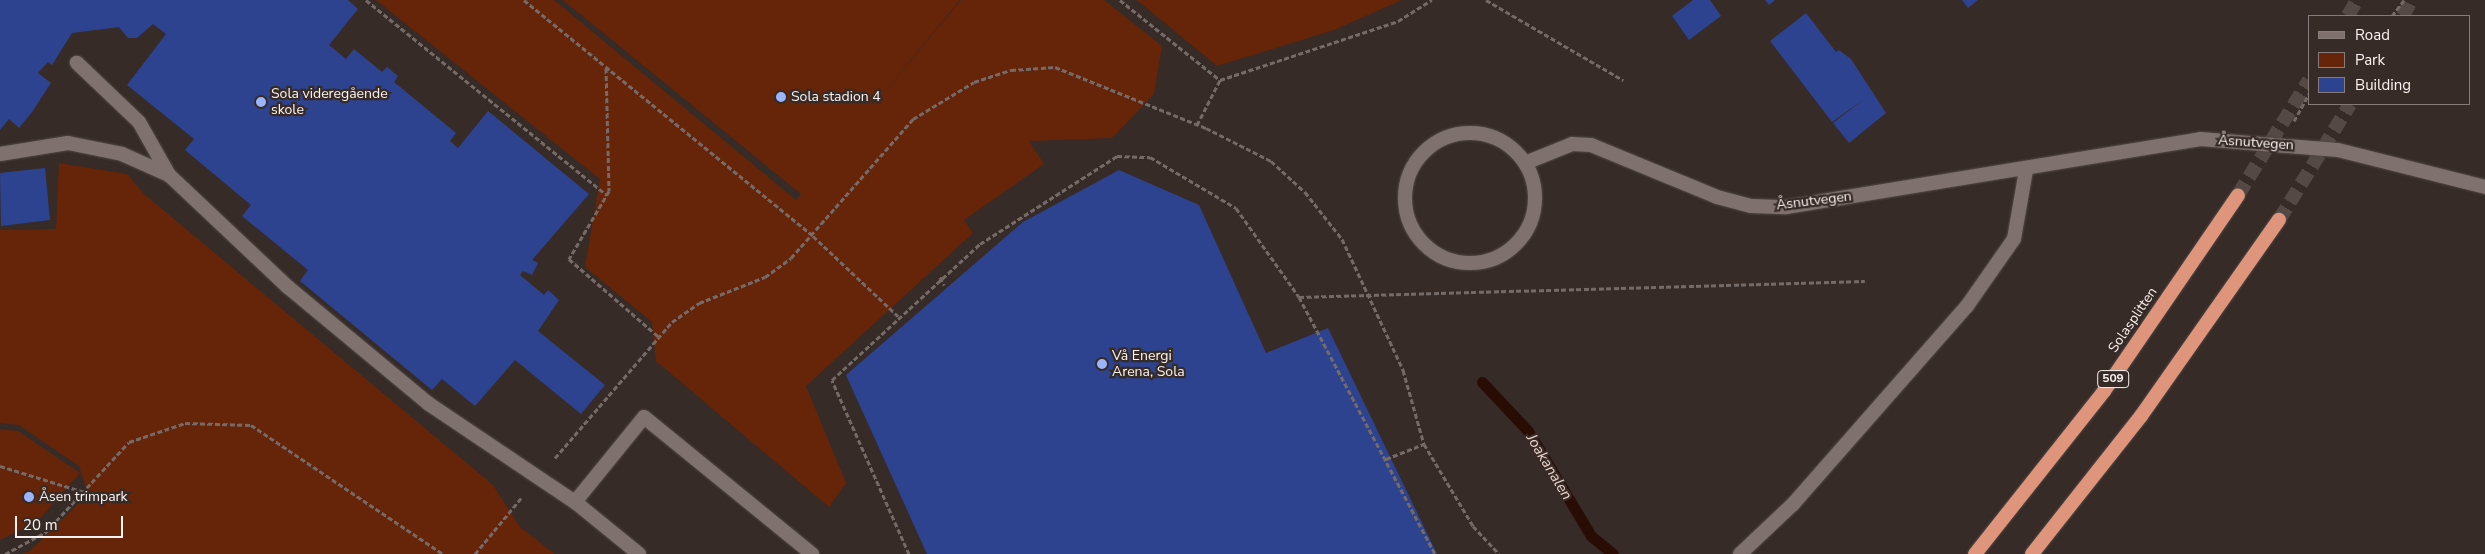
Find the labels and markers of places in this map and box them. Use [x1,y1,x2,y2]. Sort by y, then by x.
place label: Sola videregående skole [271,86,388,118]
place label: Sola stadion 4 [791,89,881,105]
marker: Sola stadion 4 [775,91,787,103]
marker: Sola videregående skole [255,96,267,108]
place label: Vå Energi Arena, Sola [1112,348,1185,381]
marker: Vå Energi Arena, Sola [1096,358,1108,370]
place label: Åsen trimpark [39,489,128,505]
marker: Åsen trimpark [23,491,35,503]

